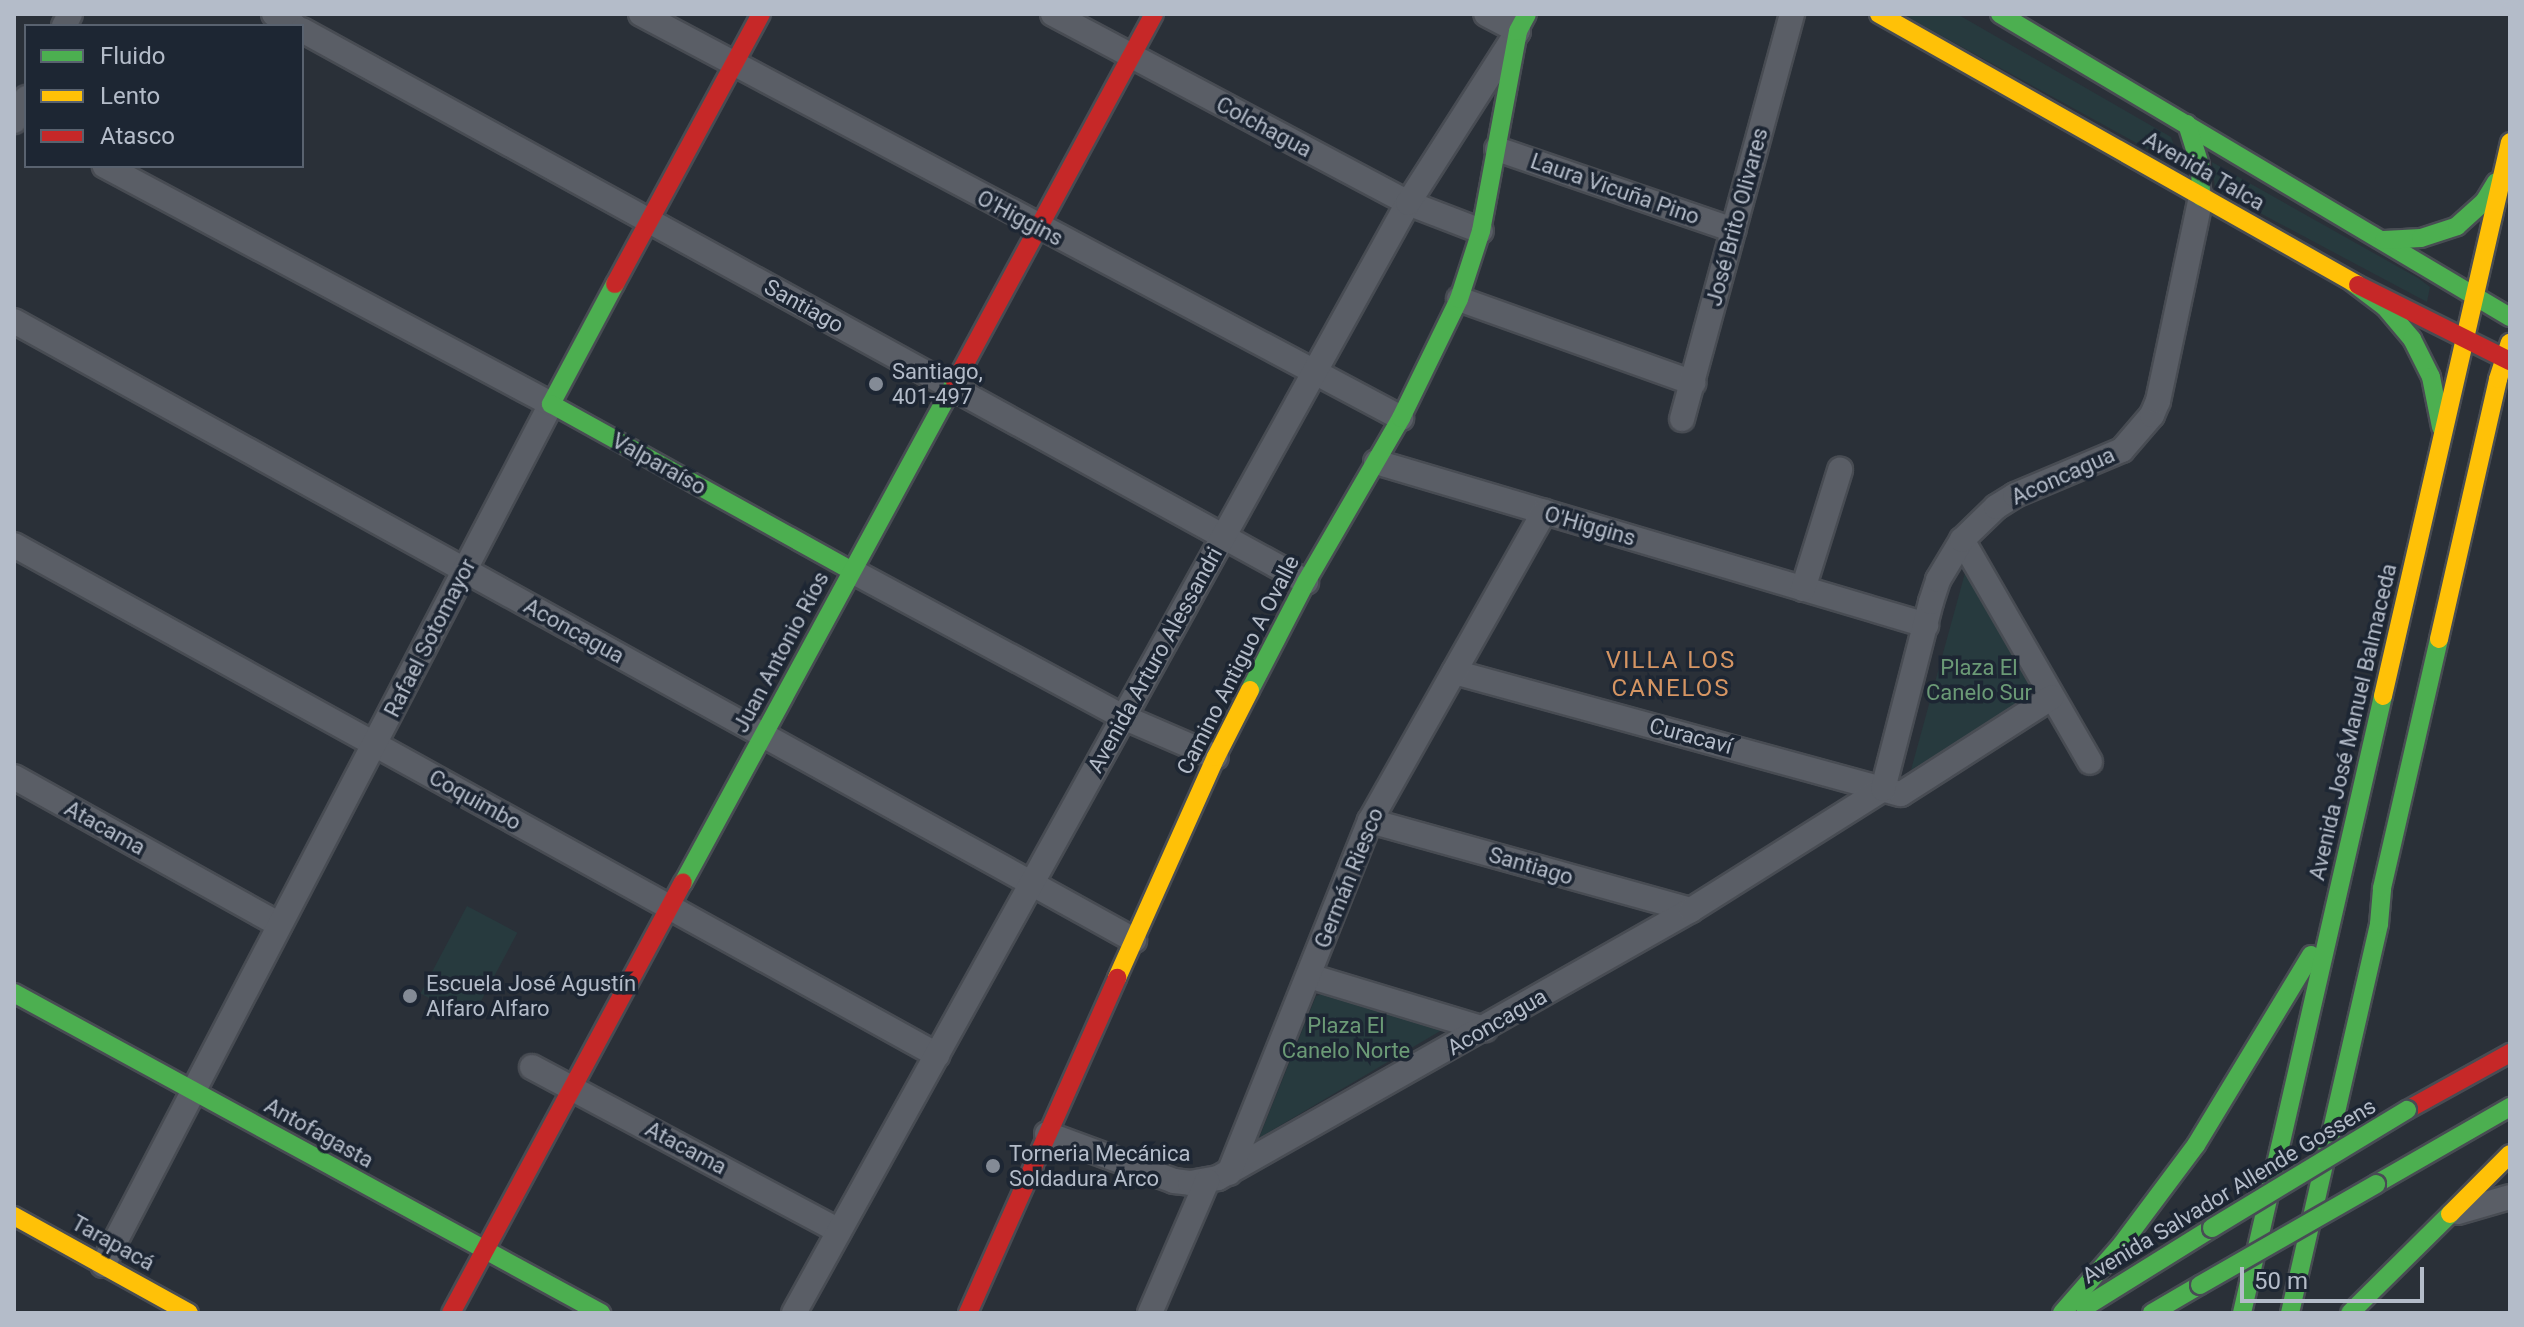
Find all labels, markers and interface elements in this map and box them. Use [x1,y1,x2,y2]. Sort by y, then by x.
legend [24,24,304,168]
text: Fluido [100,42,165,70]
text: Lento [100,82,160,110]
street label: Colchagua [1212,91,1316,163]
text: Atasco [100,122,175,150]
street label: José Brito Olivares [1701,125,1773,309]
street label: Avenida Talca [2138,126,2270,216]
street label: Laura Vicuña Pino [1527,148,1703,230]
street label: O'Higgins [972,184,1068,252]
street label: Santiago [760,273,848,339]
place label: Santiago, 401-497 [892,358,983,410]
marker: Santiago, 401-497 [867,375,885,393]
street label: Valparaíso [607,427,711,501]
street label: Aconcagua [2007,441,2119,511]
street label: O'Higgins [1541,500,1639,552]
street label: Avenida Arturo Alessandri [1082,543,1228,777]
street label: Camino Antiguo A Ovalle [1171,551,1305,779]
street label: Rafael Sotomayor [379,554,481,722]
street label: Avenida José Manuel Balmaceda [2304,561,2402,883]
street label: Juan Antonio Ríos [727,567,835,737]
street label: Aconcagua [519,593,629,669]
district label: VILLA LOS CANELOS [1606,647,1736,703]
park label: Plaza El Canelo Sur [1926,654,2032,706]
street label: Curacaví [1647,712,1735,760]
street label: Coquimbo [424,764,526,836]
street label: Atacama [60,795,150,861]
street label: Germán Riesco [1309,804,1389,952]
street label: Santiago [1486,841,1576,891]
place label: Escuela José Agustín Alfaro Alfaro [426,970,636,1022]
street label: Aconcagua [1443,983,1551,1061]
marker: Escuela José Agustín Alfaro Alfaro [401,987,419,1005]
park label: Plaza El Canelo Norte [1282,1012,1410,1064]
street label: Antofagasta [260,1092,378,1174]
street label: Avenida Salvador Allende Gossens [2077,1093,2381,1289]
street label: Atacama [641,1116,731,1180]
place label: Torneria Mecánica Soldadura Arco [1009,1140,1190,1192]
marker: Torneria Mecánica Soldadura Arco [984,1157,1002,1175]
street label: Tarapacá [67,1209,159,1277]
scale bar [2244,1251,2428,1301]
text: 50 m [2254,1267,2308,1295]

